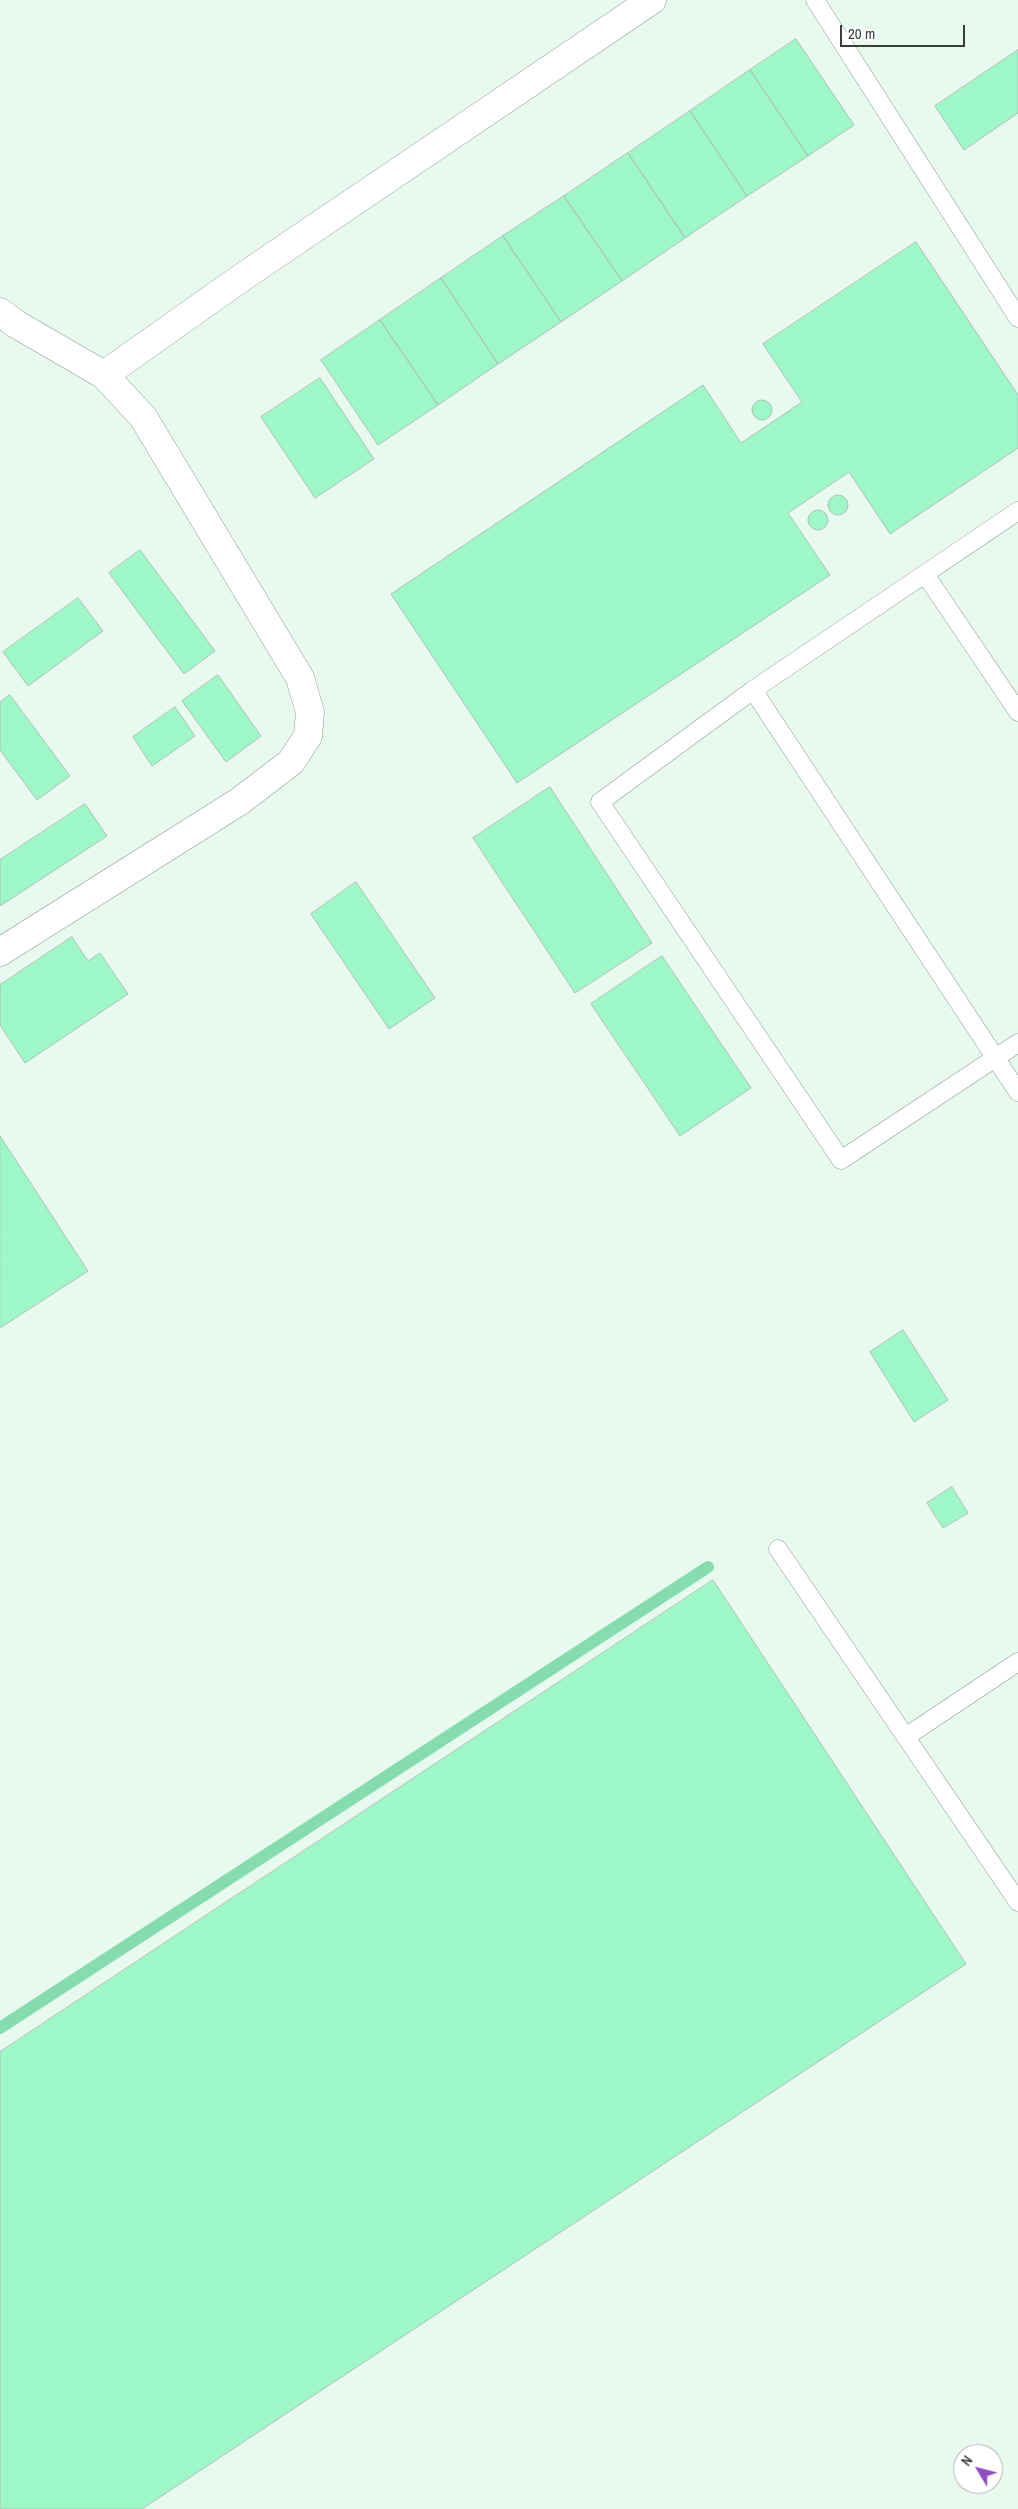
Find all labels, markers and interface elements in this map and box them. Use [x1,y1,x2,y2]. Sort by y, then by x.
scale bar [843,15,968,47]
text: 20 m [848,23,875,44]
north arrow [953,2444,1003,2494]
text: N [957,2452,976,2469]

